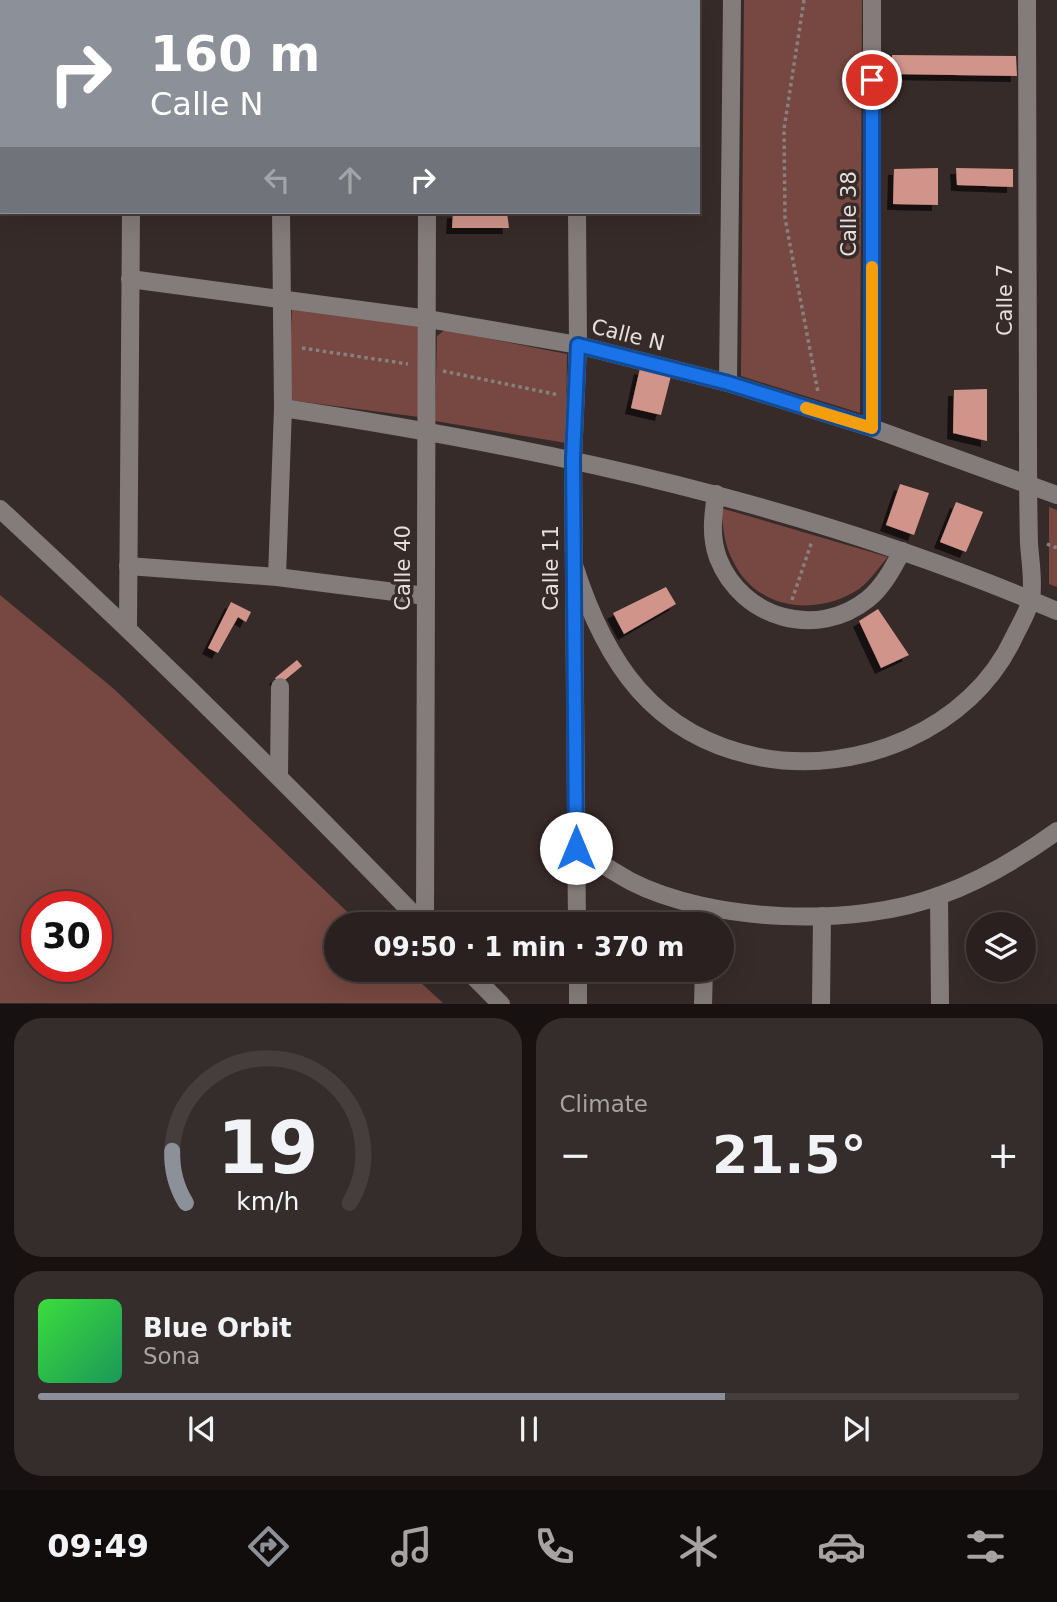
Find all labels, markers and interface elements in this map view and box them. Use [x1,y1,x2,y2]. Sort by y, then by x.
text: 160 m [150,26,320,83]
icon: right [35,28,126,119]
pin [842,50,902,110]
icon: arrive [853,61,891,99]
text: Calle N [150,85,264,123]
icon: left [258,161,296,199]
icon: ahead [331,161,369,199]
icon: right [404,161,442,199]
street label: Calle 38 [837,171,861,257]
street label: Calle 7 [993,264,1017,336]
street label: Calle N [589,314,667,356]
street label: Calle 40 [391,525,415,611]
street label: Calle 11 [539,525,563,611]
position arrow [539,811,613,885]
speed limit sign: 30 [21,891,112,982]
map controls [966,912,1036,982]
button: layers [966,912,1036,982]
text: 09:50 · 1 min · 370 m [374,932,684,962]
text: Climate [560,1091,648,1117]
text: 19 [217,1106,318,1191]
text: 21.5° [712,1125,866,1185]
text: − [560,1133,591,1177]
text: + [987,1133,1019,1177]
text: km/h [236,1187,299,1216]
text: Blue Orbit [143,1313,292,1343]
text: Sona [143,1343,200,1369]
icon: previous [183,1410,221,1448]
icon: pause [510,1410,548,1448]
icon: next [837,1410,875,1448]
icon: directions [244,1522,293,1571]
icon: music [387,1522,436,1571]
icon: phone [530,1522,579,1571]
icon: climate [674,1522,723,1571]
icon: car [817,1522,866,1571]
icon: filters [961,1522,1010,1571]
text: 09:49 [47,1527,149,1565]

